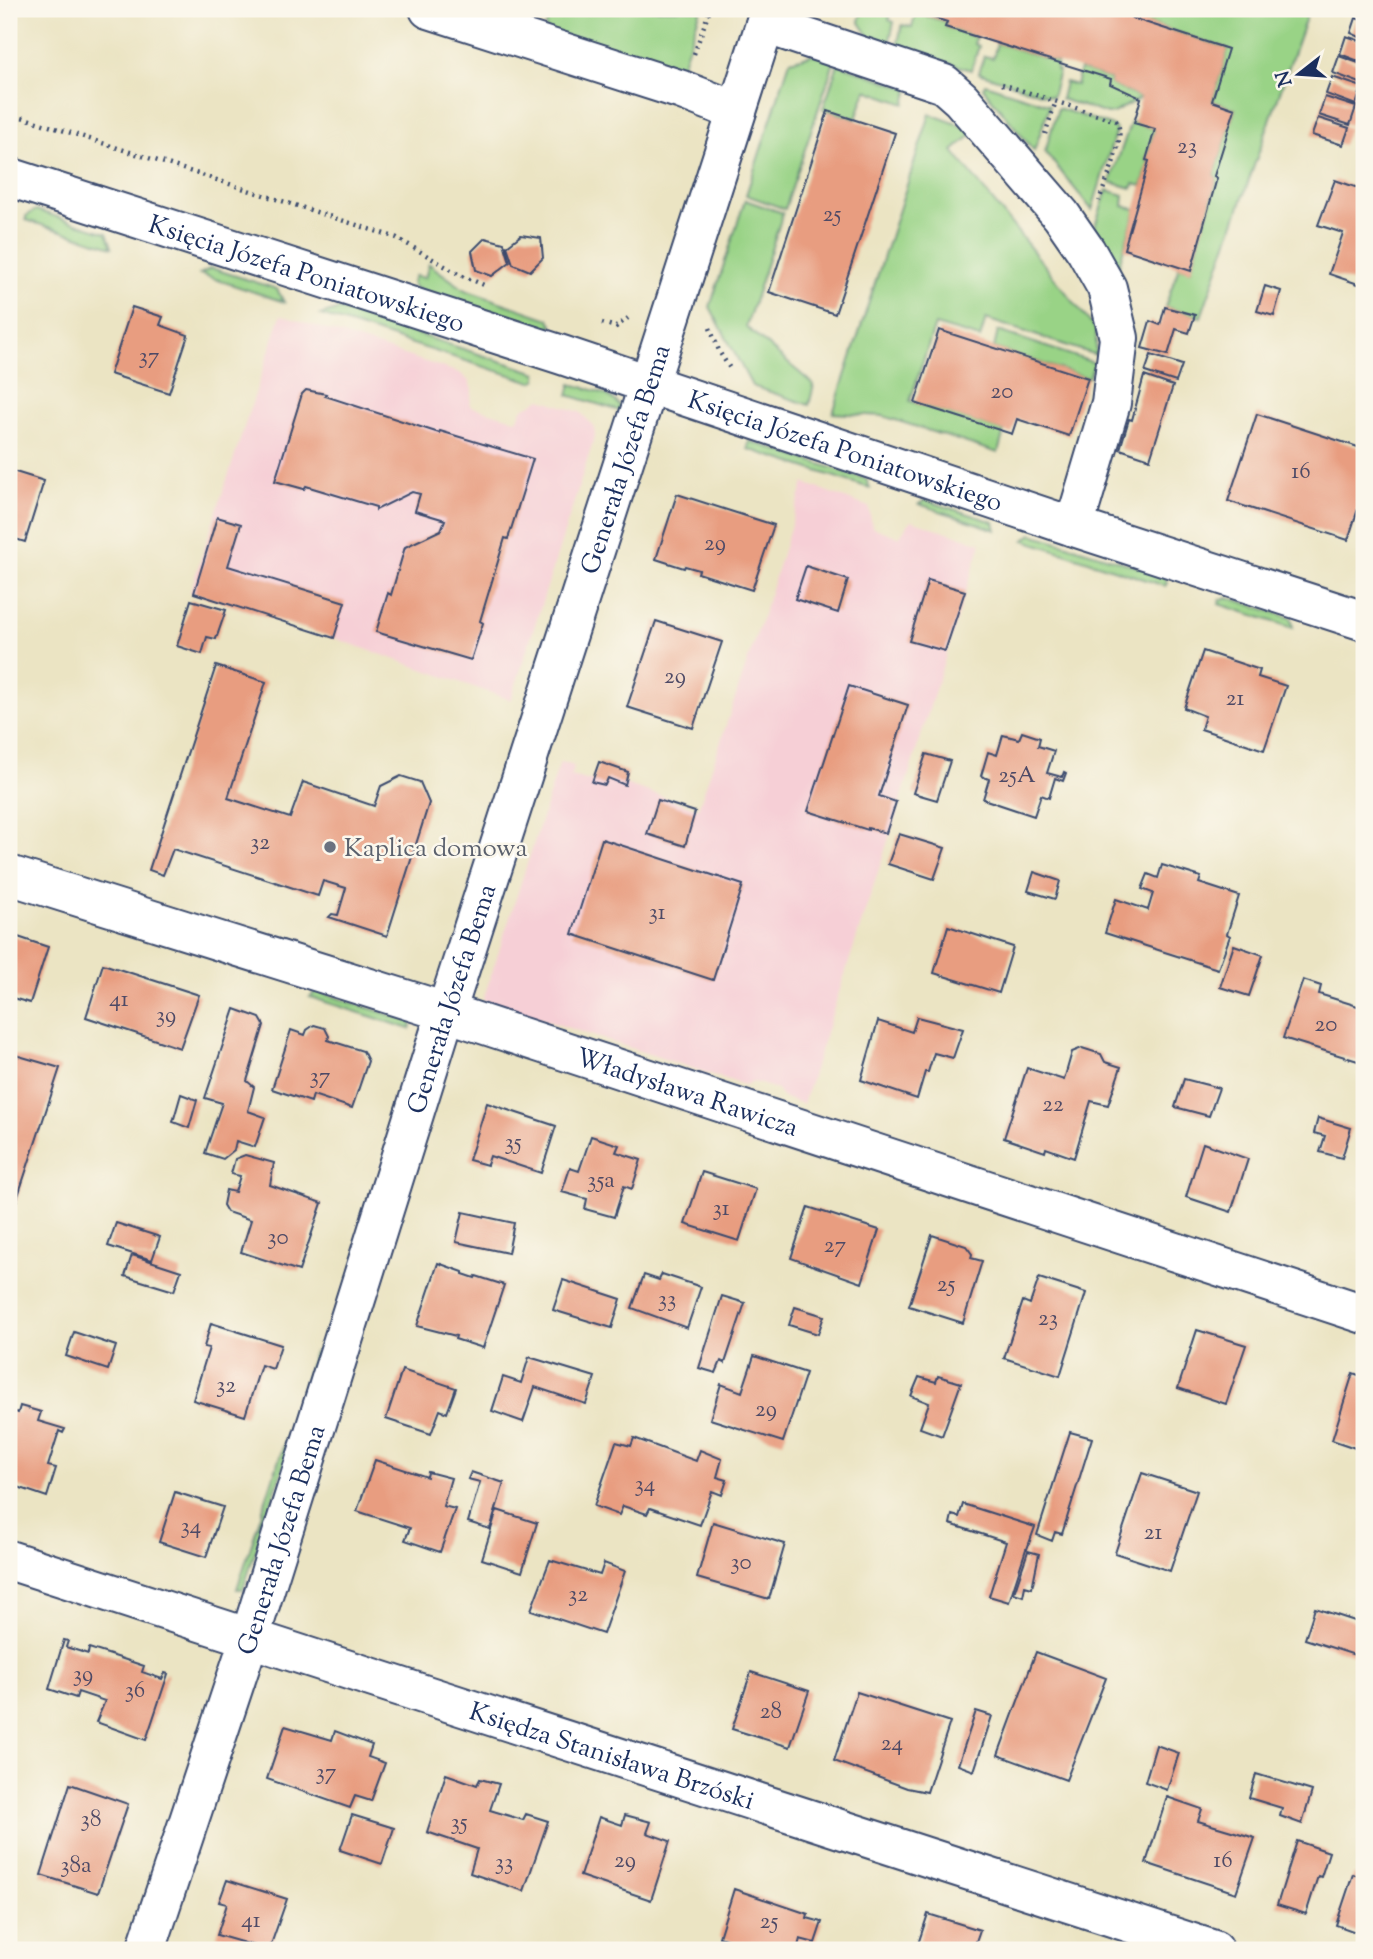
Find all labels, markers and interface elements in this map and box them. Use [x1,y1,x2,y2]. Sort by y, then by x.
north arrow [1264,38,1334,108]
text: N [1270,67,1300,89]
house number: 23 [1177,131,1197,164]
house number: 25 [823,199,841,232]
street label: Księcia Józefa Poniatowskiego [143,207,469,343]
street label: Generała Józefa Bema [573,340,681,579]
house number: 37 [139,341,160,374]
house number: 20 [991,376,1013,409]
street label: Księcia Józefa Poniatowskiego [682,383,1007,523]
house number: 16 [1291,456,1311,489]
house number: 29 [704,528,726,561]
house number: 29 [664,661,686,694]
house number: 21 [1226,683,1244,716]
house number: 25A [998,760,1036,793]
house number: 32 [250,827,270,860]
place label: Kaplica domowa [344,831,527,868]
marker: Kaplica domowa [322,839,338,855]
street label: Generała Józefa Bema [399,880,507,1119]
house number: 31 [648,897,666,930]
house number: 41 [109,984,129,1017]
house number: 39 [156,1000,176,1033]
house number: 20 [1315,1009,1337,1042]
street label: Władysława Rawicza [571,1040,802,1148]
house number: 37 [310,1061,331,1094]
house number: 22 [1042,1089,1064,1122]
house number: 35 [504,1127,522,1160]
house number: 35a [587,1165,615,1198]
house number: 31 [712,1193,730,1226]
house number: 30 [267,1222,289,1255]
house number: 27 [824,1230,847,1263]
house number: 25 [937,1269,955,1302]
house number: 33 [658,1284,676,1317]
house number: 23 [1038,1303,1058,1336]
house number: 32 [216,1370,236,1403]
house number: 29 [755,1394,777,1427]
street label: Generała Józefa Bema [229,1420,336,1660]
house number: 34 [635,1469,655,1502]
house number: 34 [181,1511,201,1544]
house number: 21 [1144,1517,1162,1550]
house number: 30 [730,1547,752,1580]
house number: 32 [568,1579,588,1612]
house number: 39 [73,1659,93,1692]
house number: 36 [125,1675,145,1708]
street label: Księdza Stanisława Brzóski [464,1694,759,1821]
house number: 28 [760,1696,782,1729]
house number: 24 [881,1728,903,1761]
house number: 37 [316,1757,337,1790]
house number: 38 [81,1804,101,1837]
house number: 35 [450,1807,468,1840]
house number: 29 [614,1845,636,1878]
house number: 16 [1213,1845,1233,1878]
house number: 33 [495,1847,513,1880]
house number: 38a [60,1850,92,1883]
house number: 41 [241,1905,261,1938]
house number: 25 [760,1906,778,1939]

